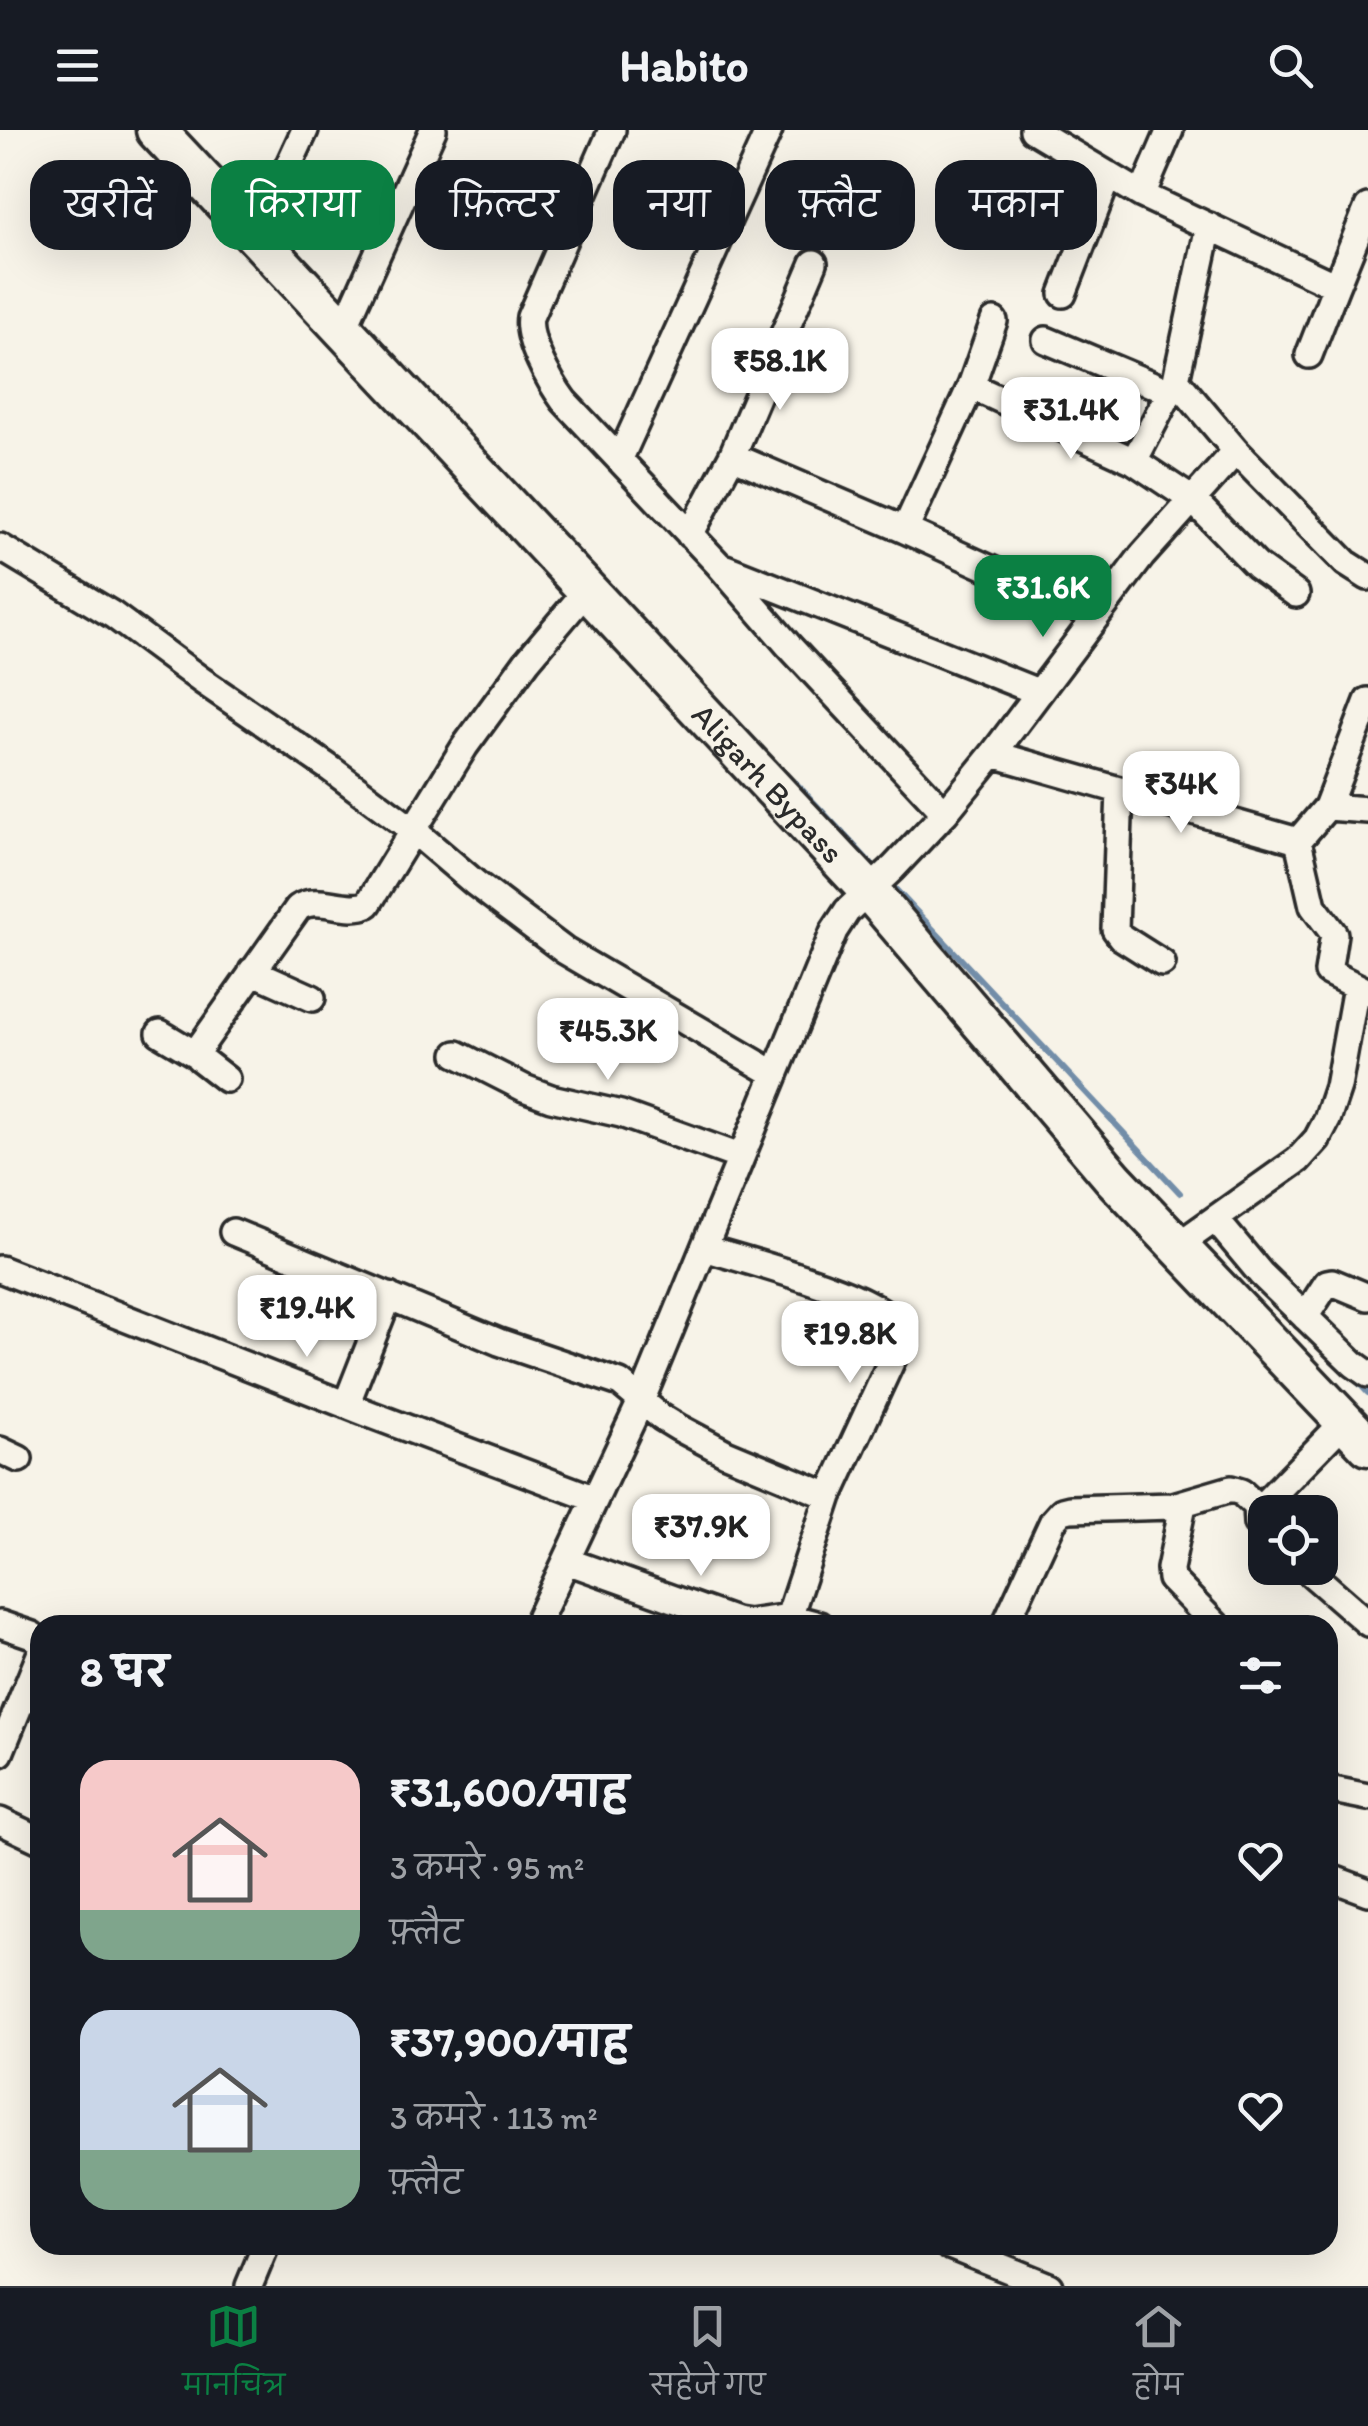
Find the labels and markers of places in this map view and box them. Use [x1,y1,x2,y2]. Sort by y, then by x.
pin: ₹58.1K [699,328,861,413]
pin: ₹31.4K [990,377,1152,462]
pin: ₹31.6K [962,555,1124,640]
pin: ₹34K [1122,751,1240,836]
pin: ₹45.3K [527,998,689,1083]
pin: ₹19.4K [226,1275,388,1360]
pin: ₹19.8K [769,1301,931,1386]
pin: ₹37.9K [620,1494,782,1579]

